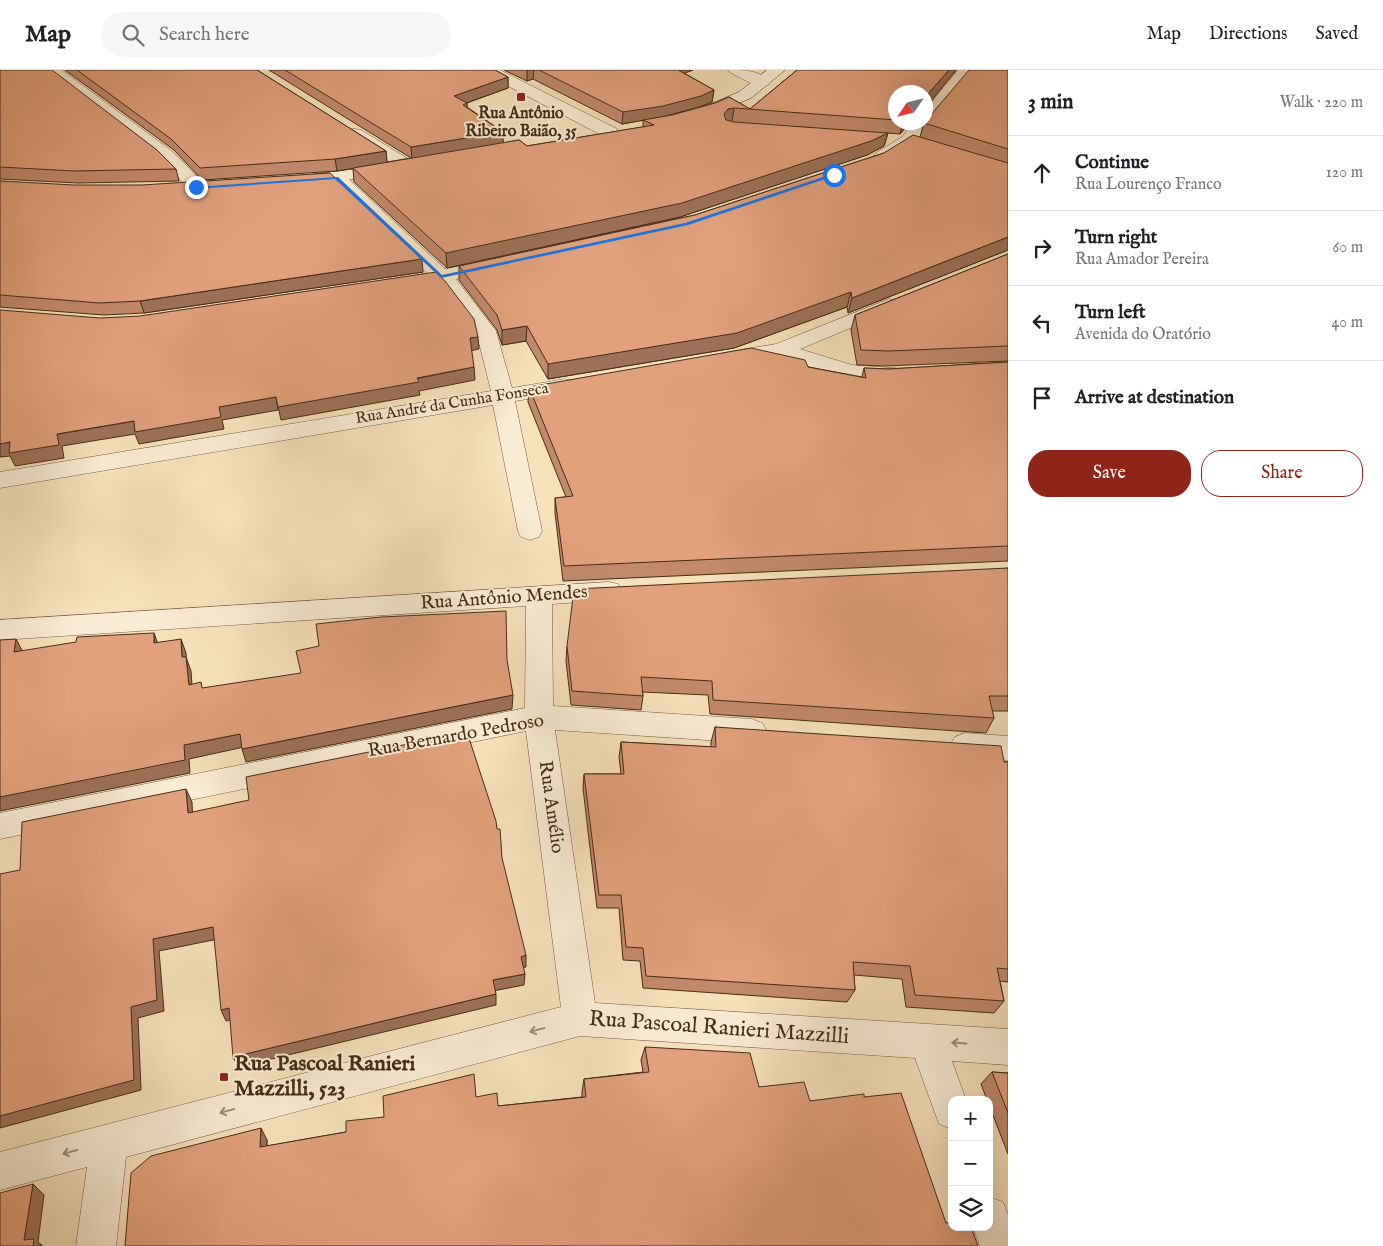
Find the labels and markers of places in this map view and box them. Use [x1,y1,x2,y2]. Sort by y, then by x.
marker: Rua Antônio Ribeiro Baião, 35 [515,91,527,103]
place label: Rua Antônio Ribeiro Baião, 35 [465,104,577,142]
place label: Rua Pascoal Ranieri Mazzilli, 523 [234,1050,416,1103]
marker: Rua Pascoal Ranieri Mazzilli, 523 [218,1071,230,1083]

